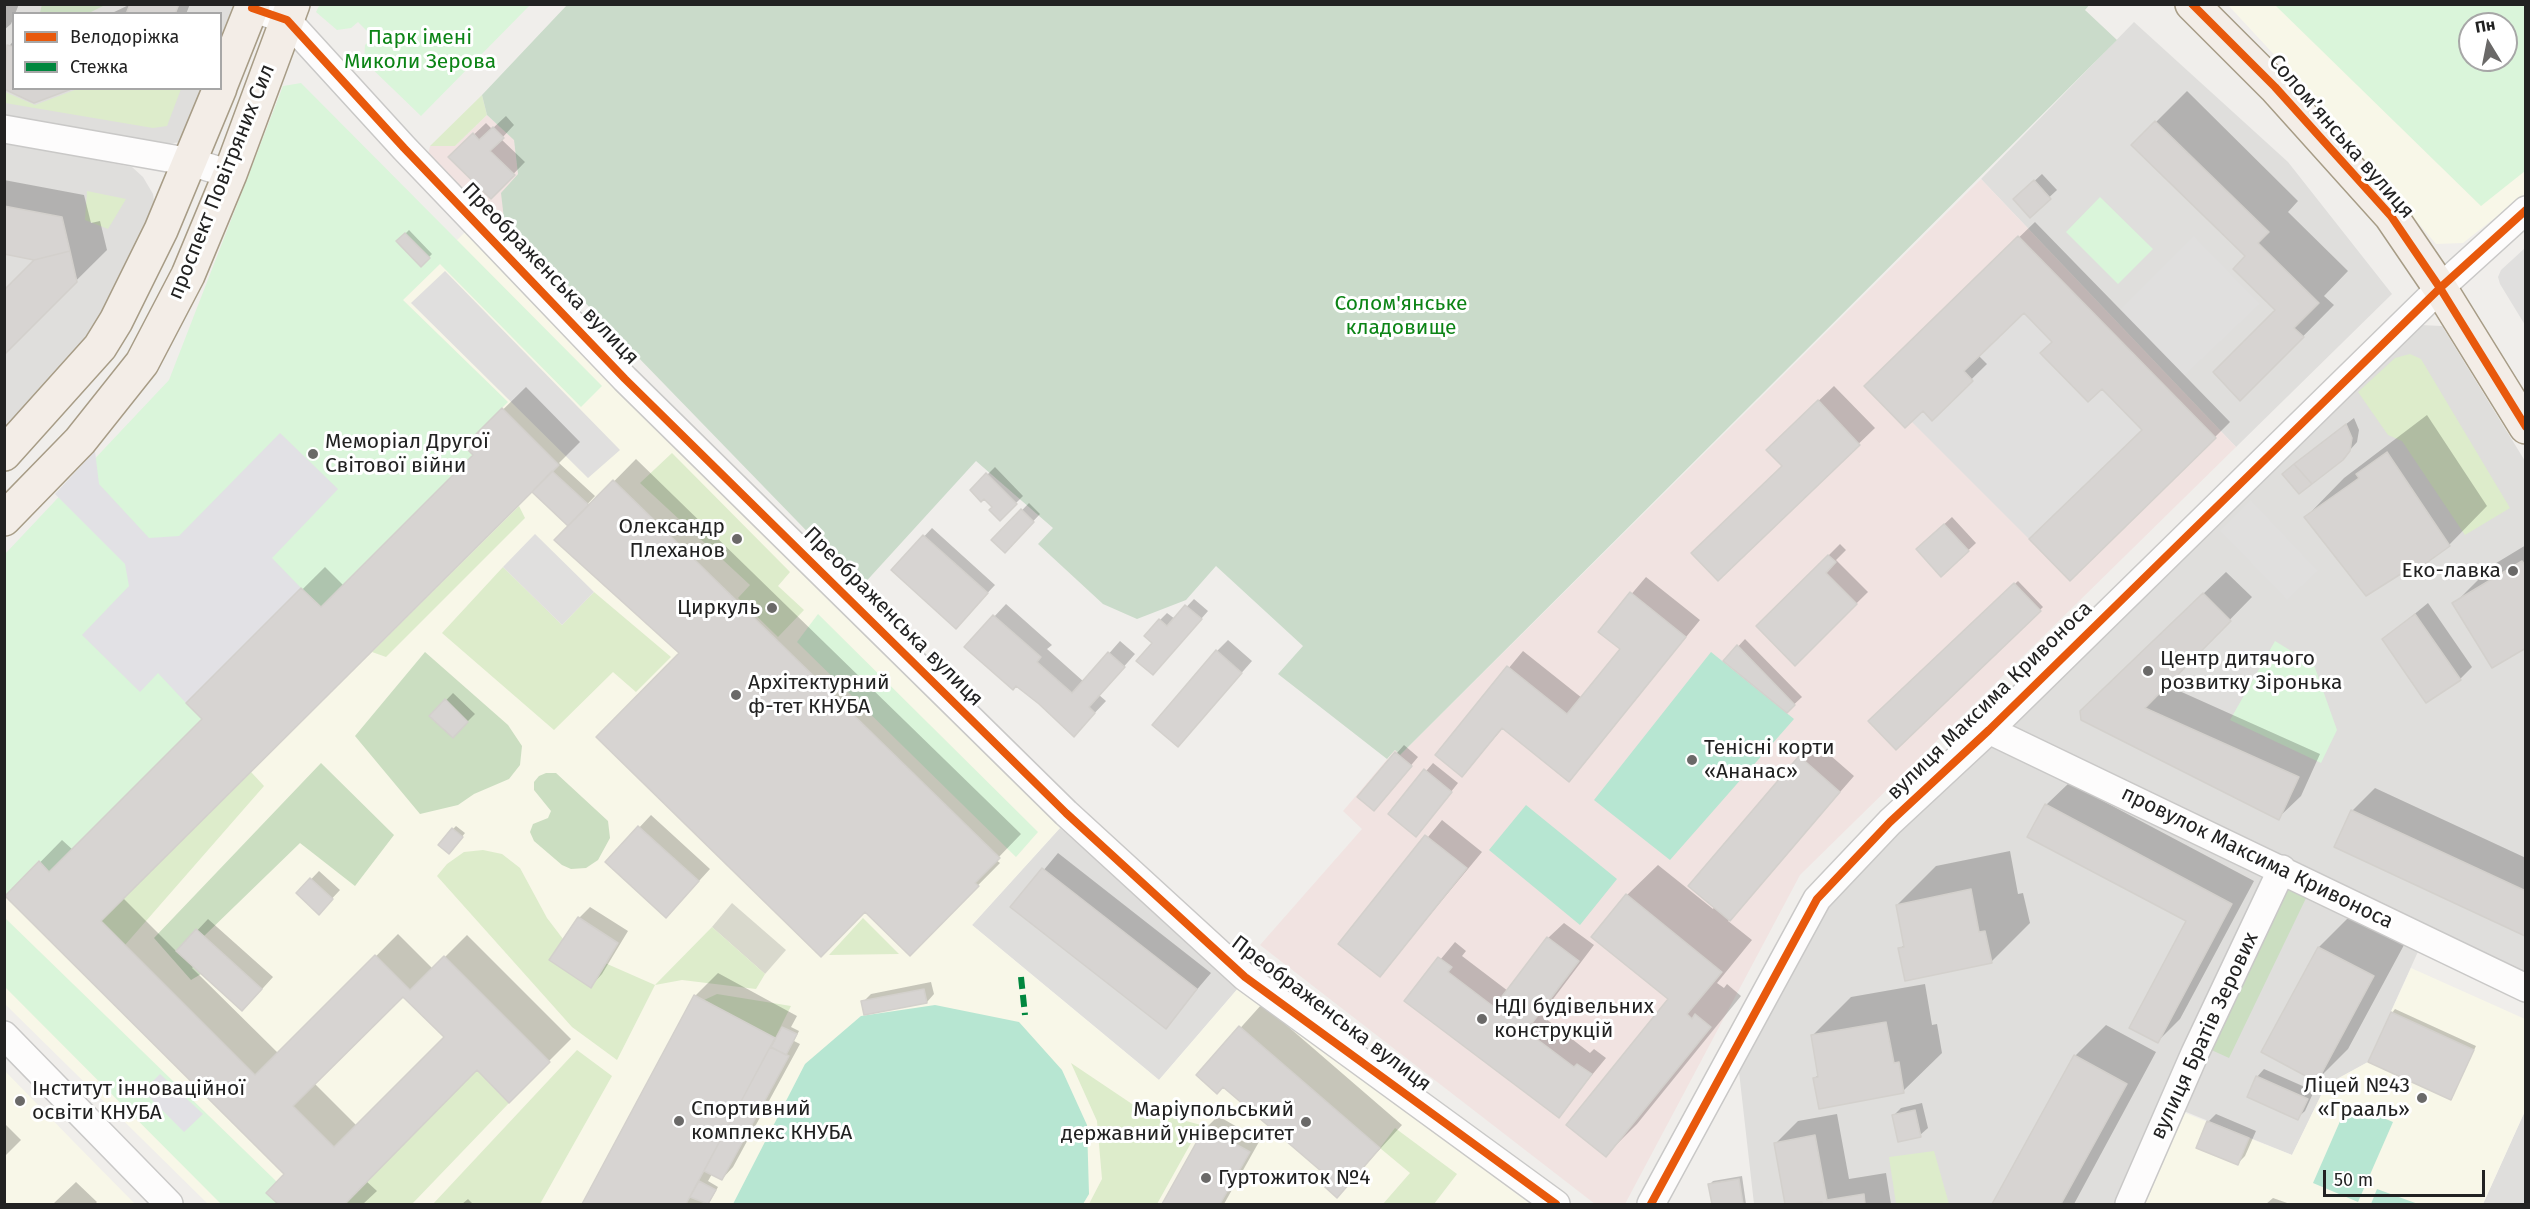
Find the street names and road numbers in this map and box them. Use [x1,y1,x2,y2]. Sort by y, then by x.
street label: Соломʼянська вулиця [2263,50,2419,224]
street label: проспект Повітряних Сил [163,61,281,303]
street label: Преображенська вулиця [456,178,644,370]
street label: Преображенська вулиця [798,522,988,712]
street label: вулиця Максима Кривоноса [1882,596,2098,806]
street label: провулок Максима Кривоноса [2117,781,2397,935]
street label: вулиця Братів Зерових [2146,928,2264,1144]
street label: Преображенська вулиця [1226,931,1436,1097]

